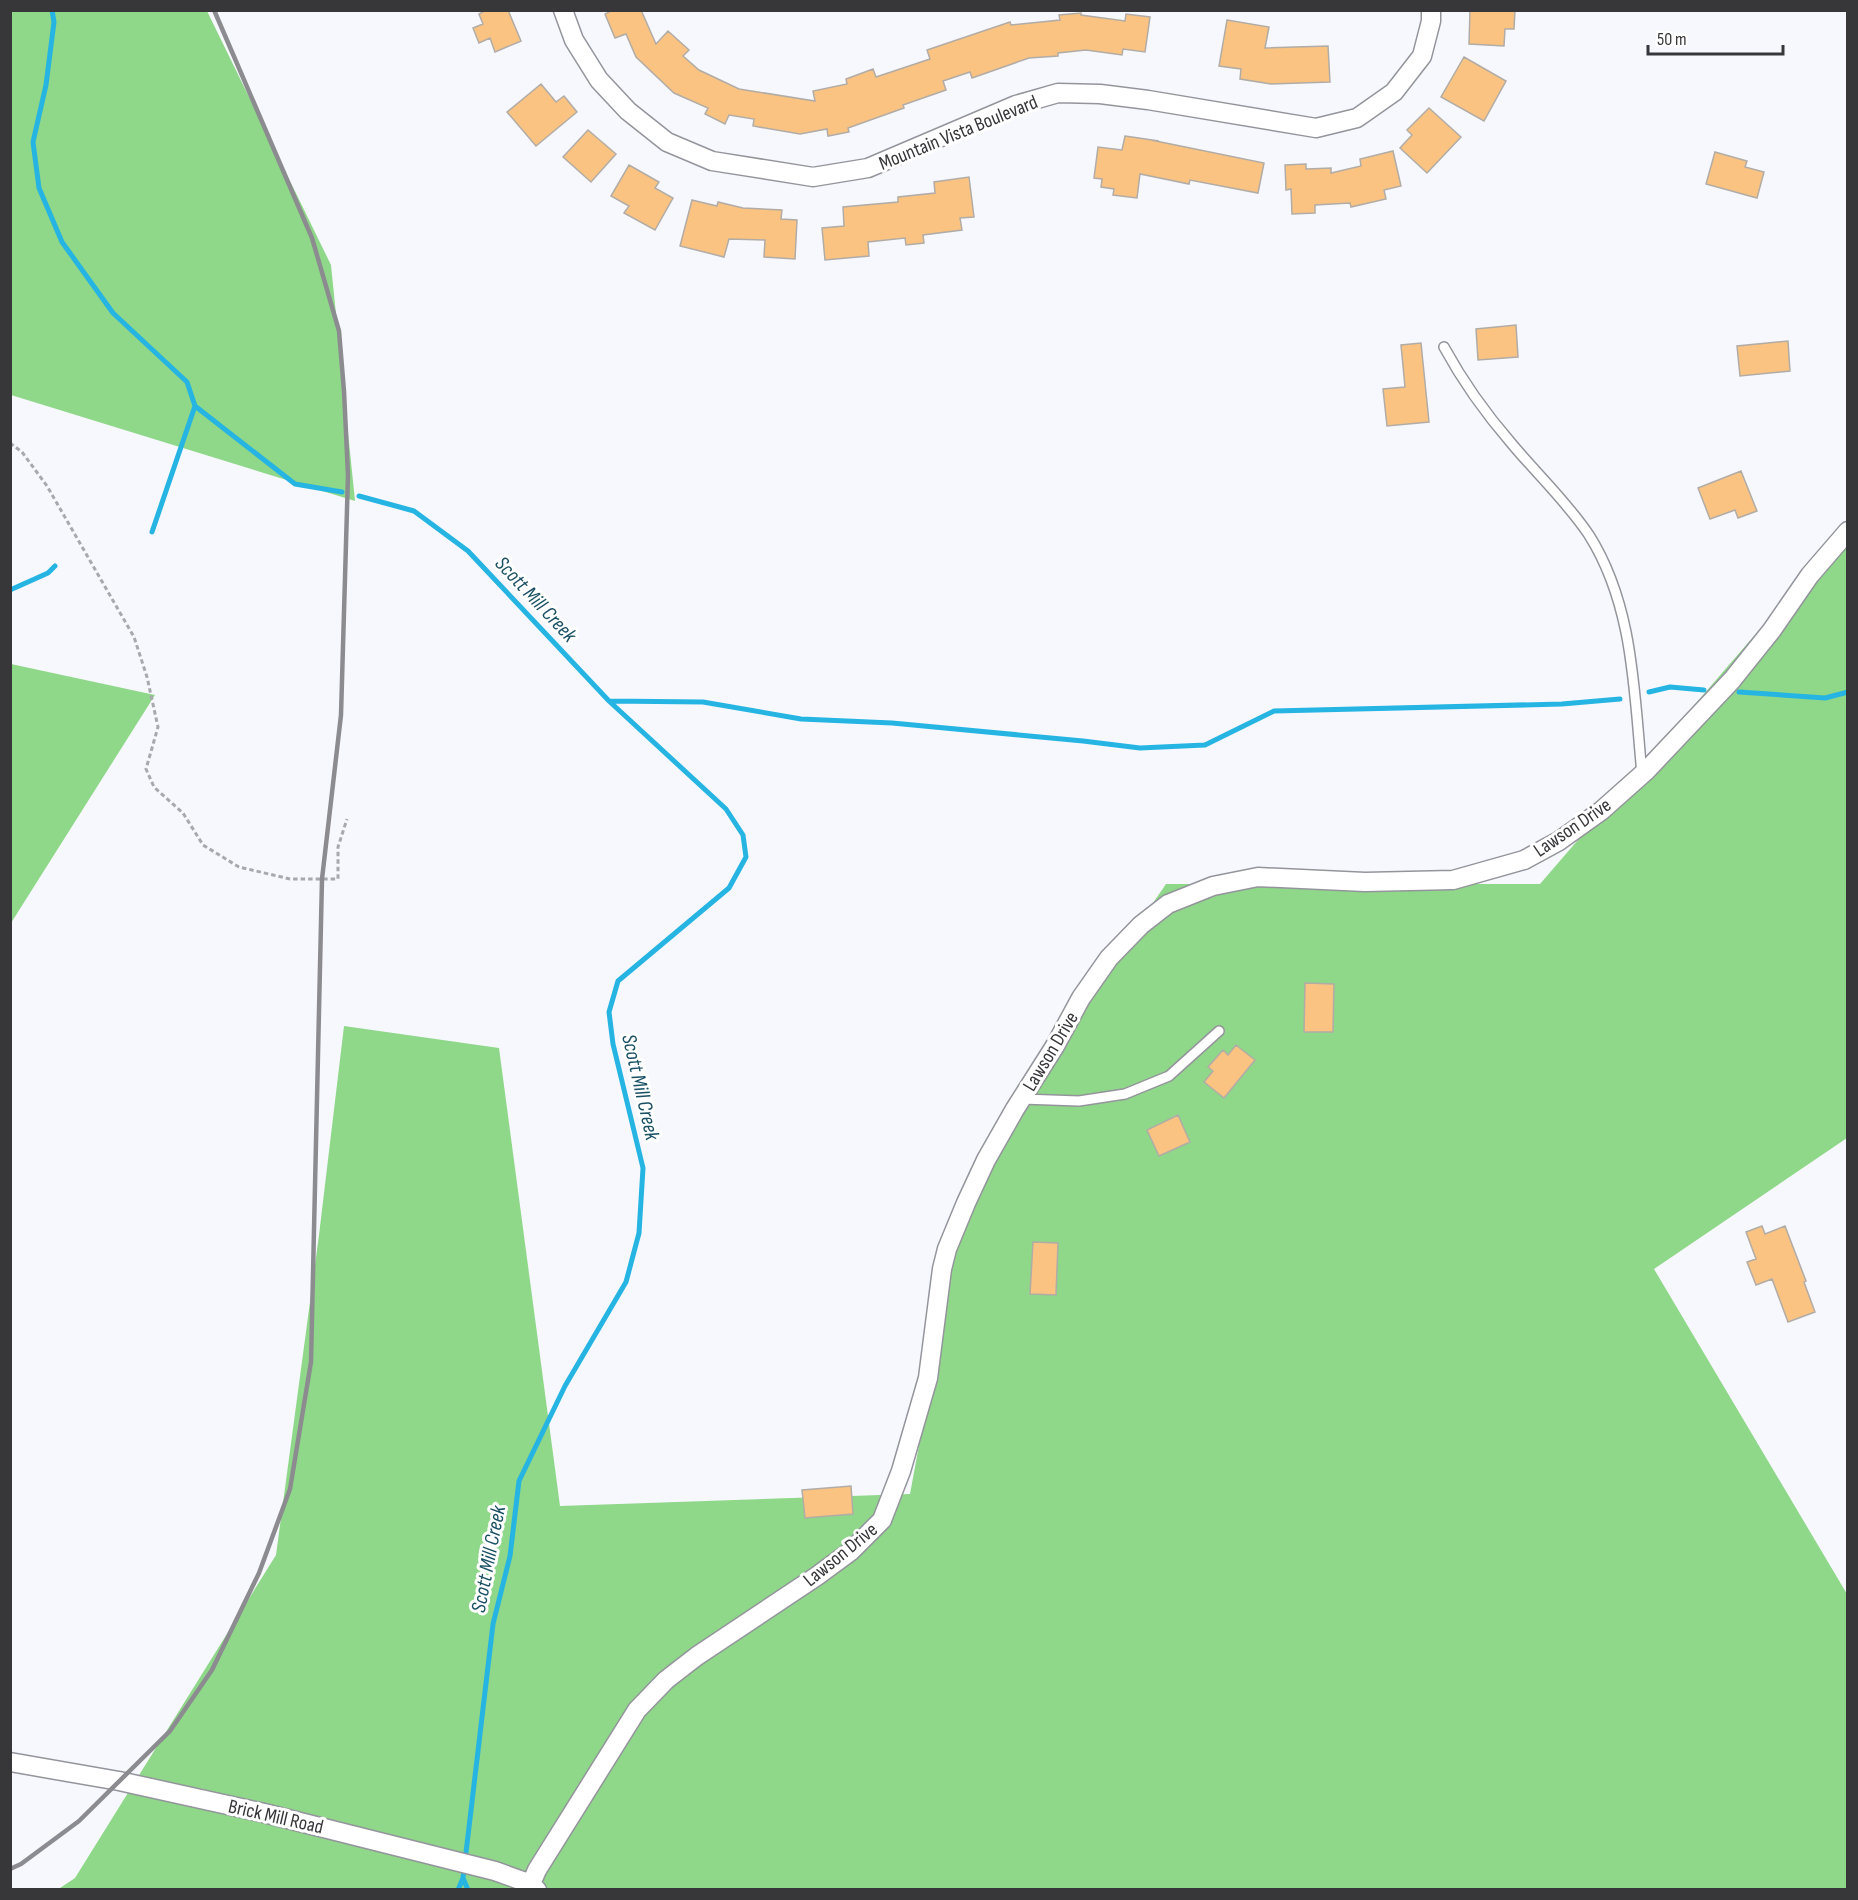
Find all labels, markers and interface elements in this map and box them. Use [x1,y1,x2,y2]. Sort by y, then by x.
scale bar [1648,18,1783,56]
text: 50 m [1657,29,1687,50]
street label: Mountain Vista Boulevard [875,90,1041,176]
water label: Scott Mill Creek [490,551,582,648]
street label: Lawson Drive [1529,793,1616,862]
street label: Lawson Drive [1018,1007,1084,1096]
water label: Scott Mill Creek [616,1032,665,1144]
water label: Scott Mill Creek [466,1502,511,1615]
street label: Lawson Drive [799,1518,883,1592]
street label: Brick Mill Road [226,1794,326,1840]

